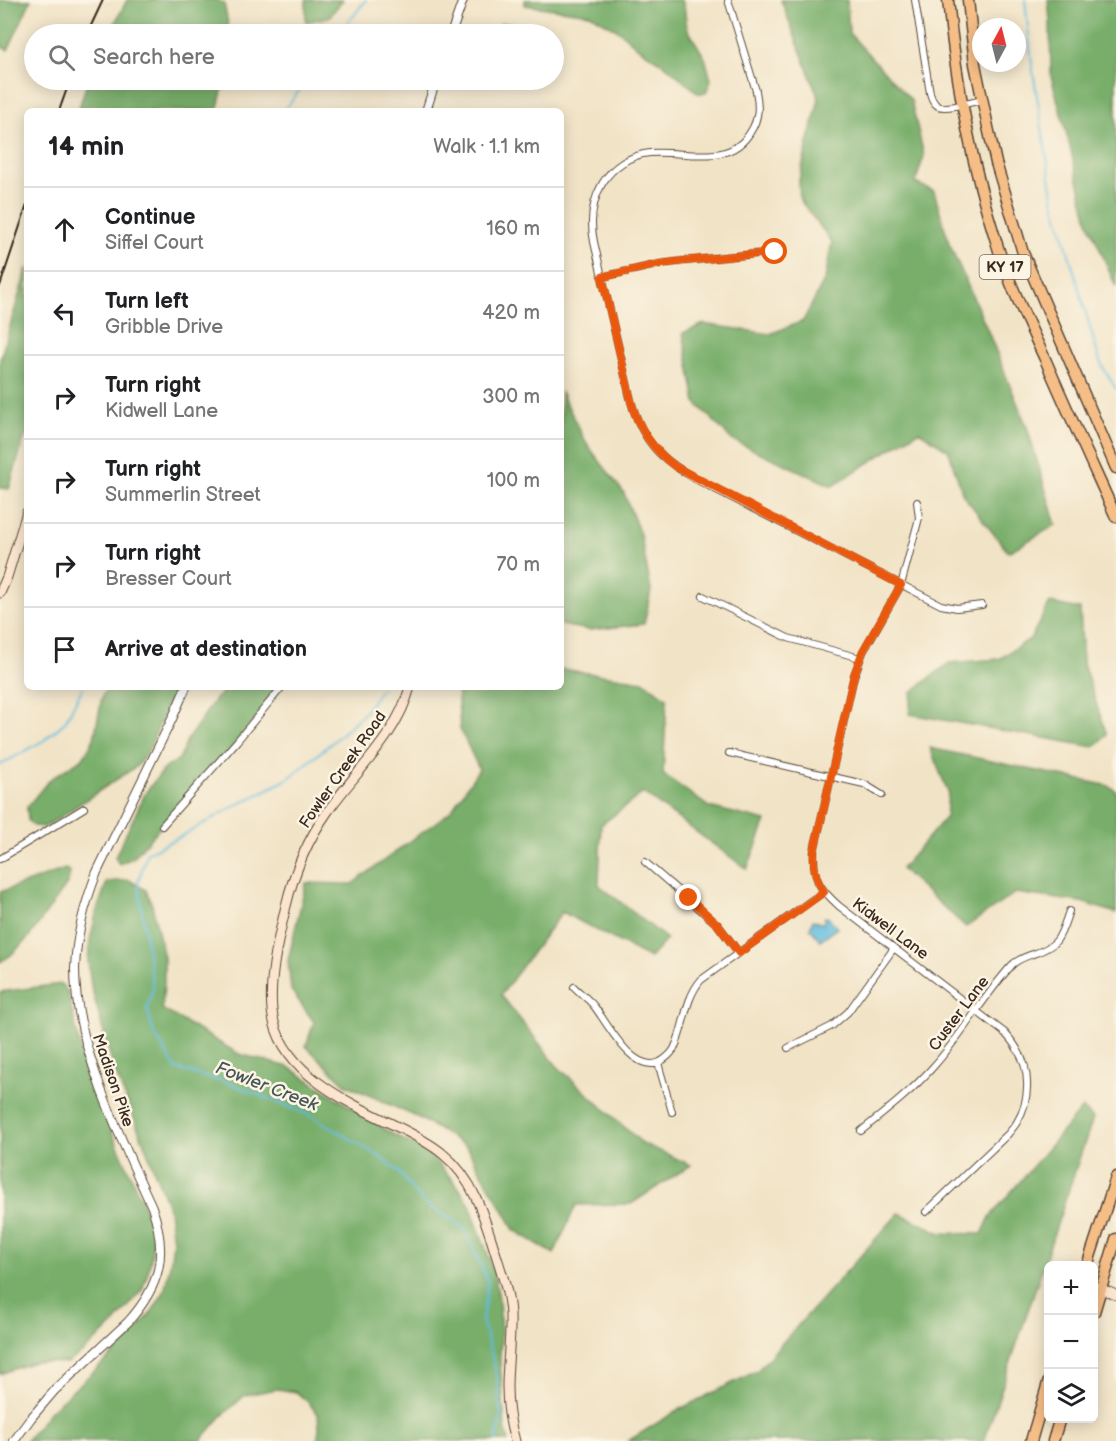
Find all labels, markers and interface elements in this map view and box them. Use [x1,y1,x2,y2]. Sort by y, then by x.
north arrow [972,18,1026,72]
search box [24,24,564,90]
icon: search [45,41,78,74]
text: Search here [93,44,215,71]
text: 14 min [48,132,124,163]
text: Walk · 1.1 km [433,135,540,159]
text: Continue [105,204,195,231]
icon: ahead [48,213,81,246]
text: 160 m [486,217,540,241]
text: Siffel Court [105,231,204,255]
route start [761,238,787,264]
road number: KY 17 [980,255,1030,279]
text: Turn left [105,288,189,315]
icon: left [48,297,81,330]
text: 420 m [482,301,540,325]
text: Gribble Drive [105,315,223,339]
text: Turn right [105,372,201,399]
icon: right [48,381,81,414]
text: 300 m [482,385,540,409]
text: Kidwell Lane [105,399,218,423]
text: Turn right [105,456,201,483]
icon: right [48,465,81,498]
text: 100 m [487,469,540,493]
text: Summerlin Street [105,483,261,507]
text: Turn right [105,540,201,567]
icon: right [48,549,81,582]
text: 70 m [496,553,540,577]
text: Bresser Court [105,567,232,591]
icon: arrive [48,633,81,666]
text: Arrive at destination [105,636,307,663]
street label: Fowler Creek Road [296,708,391,832]
route end [675,884,701,910]
street label: Kidwell Lane [848,894,932,964]
street label: Custer Lane [925,972,994,1055]
street label: Madison Pike [88,1032,138,1130]
water label: Fowler Creek [213,1057,322,1116]
map controls [1044,1261,1098,1423]
button: + [1044,1261,1098,1315]
button: − [1044,1315,1098,1369]
button: layers [1044,1369,1098,1423]

